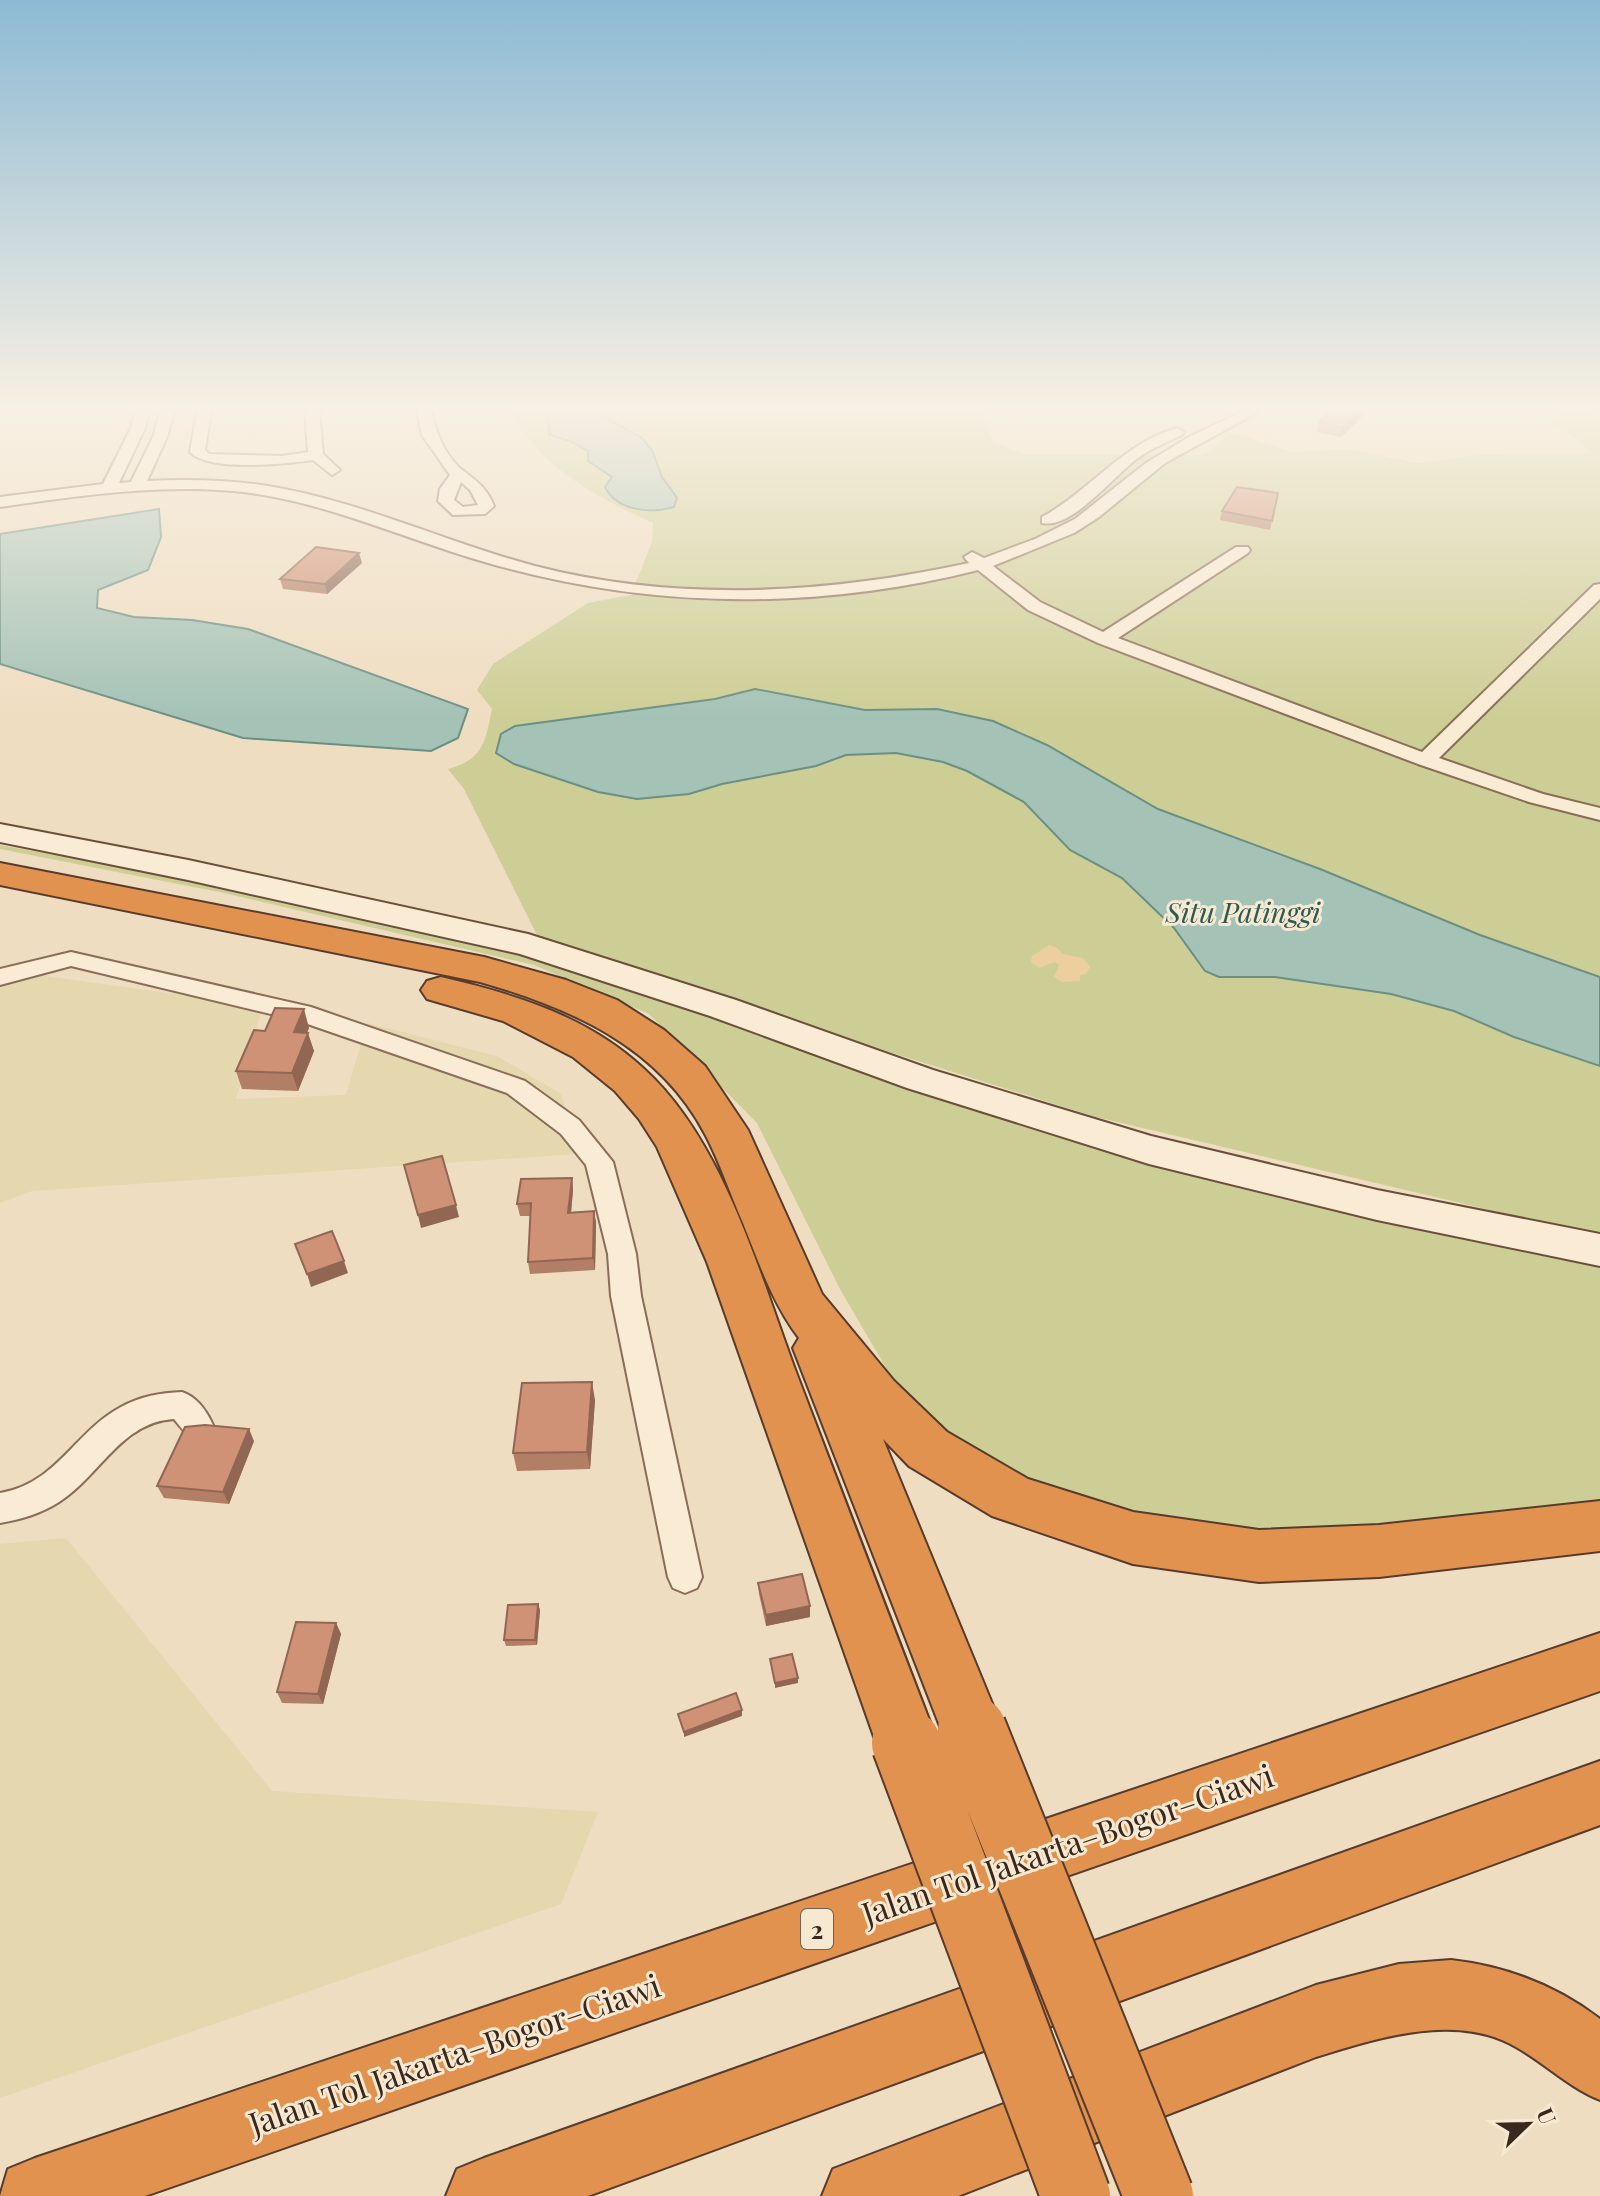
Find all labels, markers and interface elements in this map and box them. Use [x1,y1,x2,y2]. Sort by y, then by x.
water label: Situ Patinggi [1165,893,1321,930]
street label: Jalan Tol Jakarta–Bogor–Ciawi [855,1752,1278,1934]
road number: 2 [801,1909,833,1949]
street label: Jalan Tol Jakarta–Bogor–Ciawi [242,1962,665,2144]
north arrow [1488,2084,1568,2164]
text: U [1531,2103,1564,2129]

